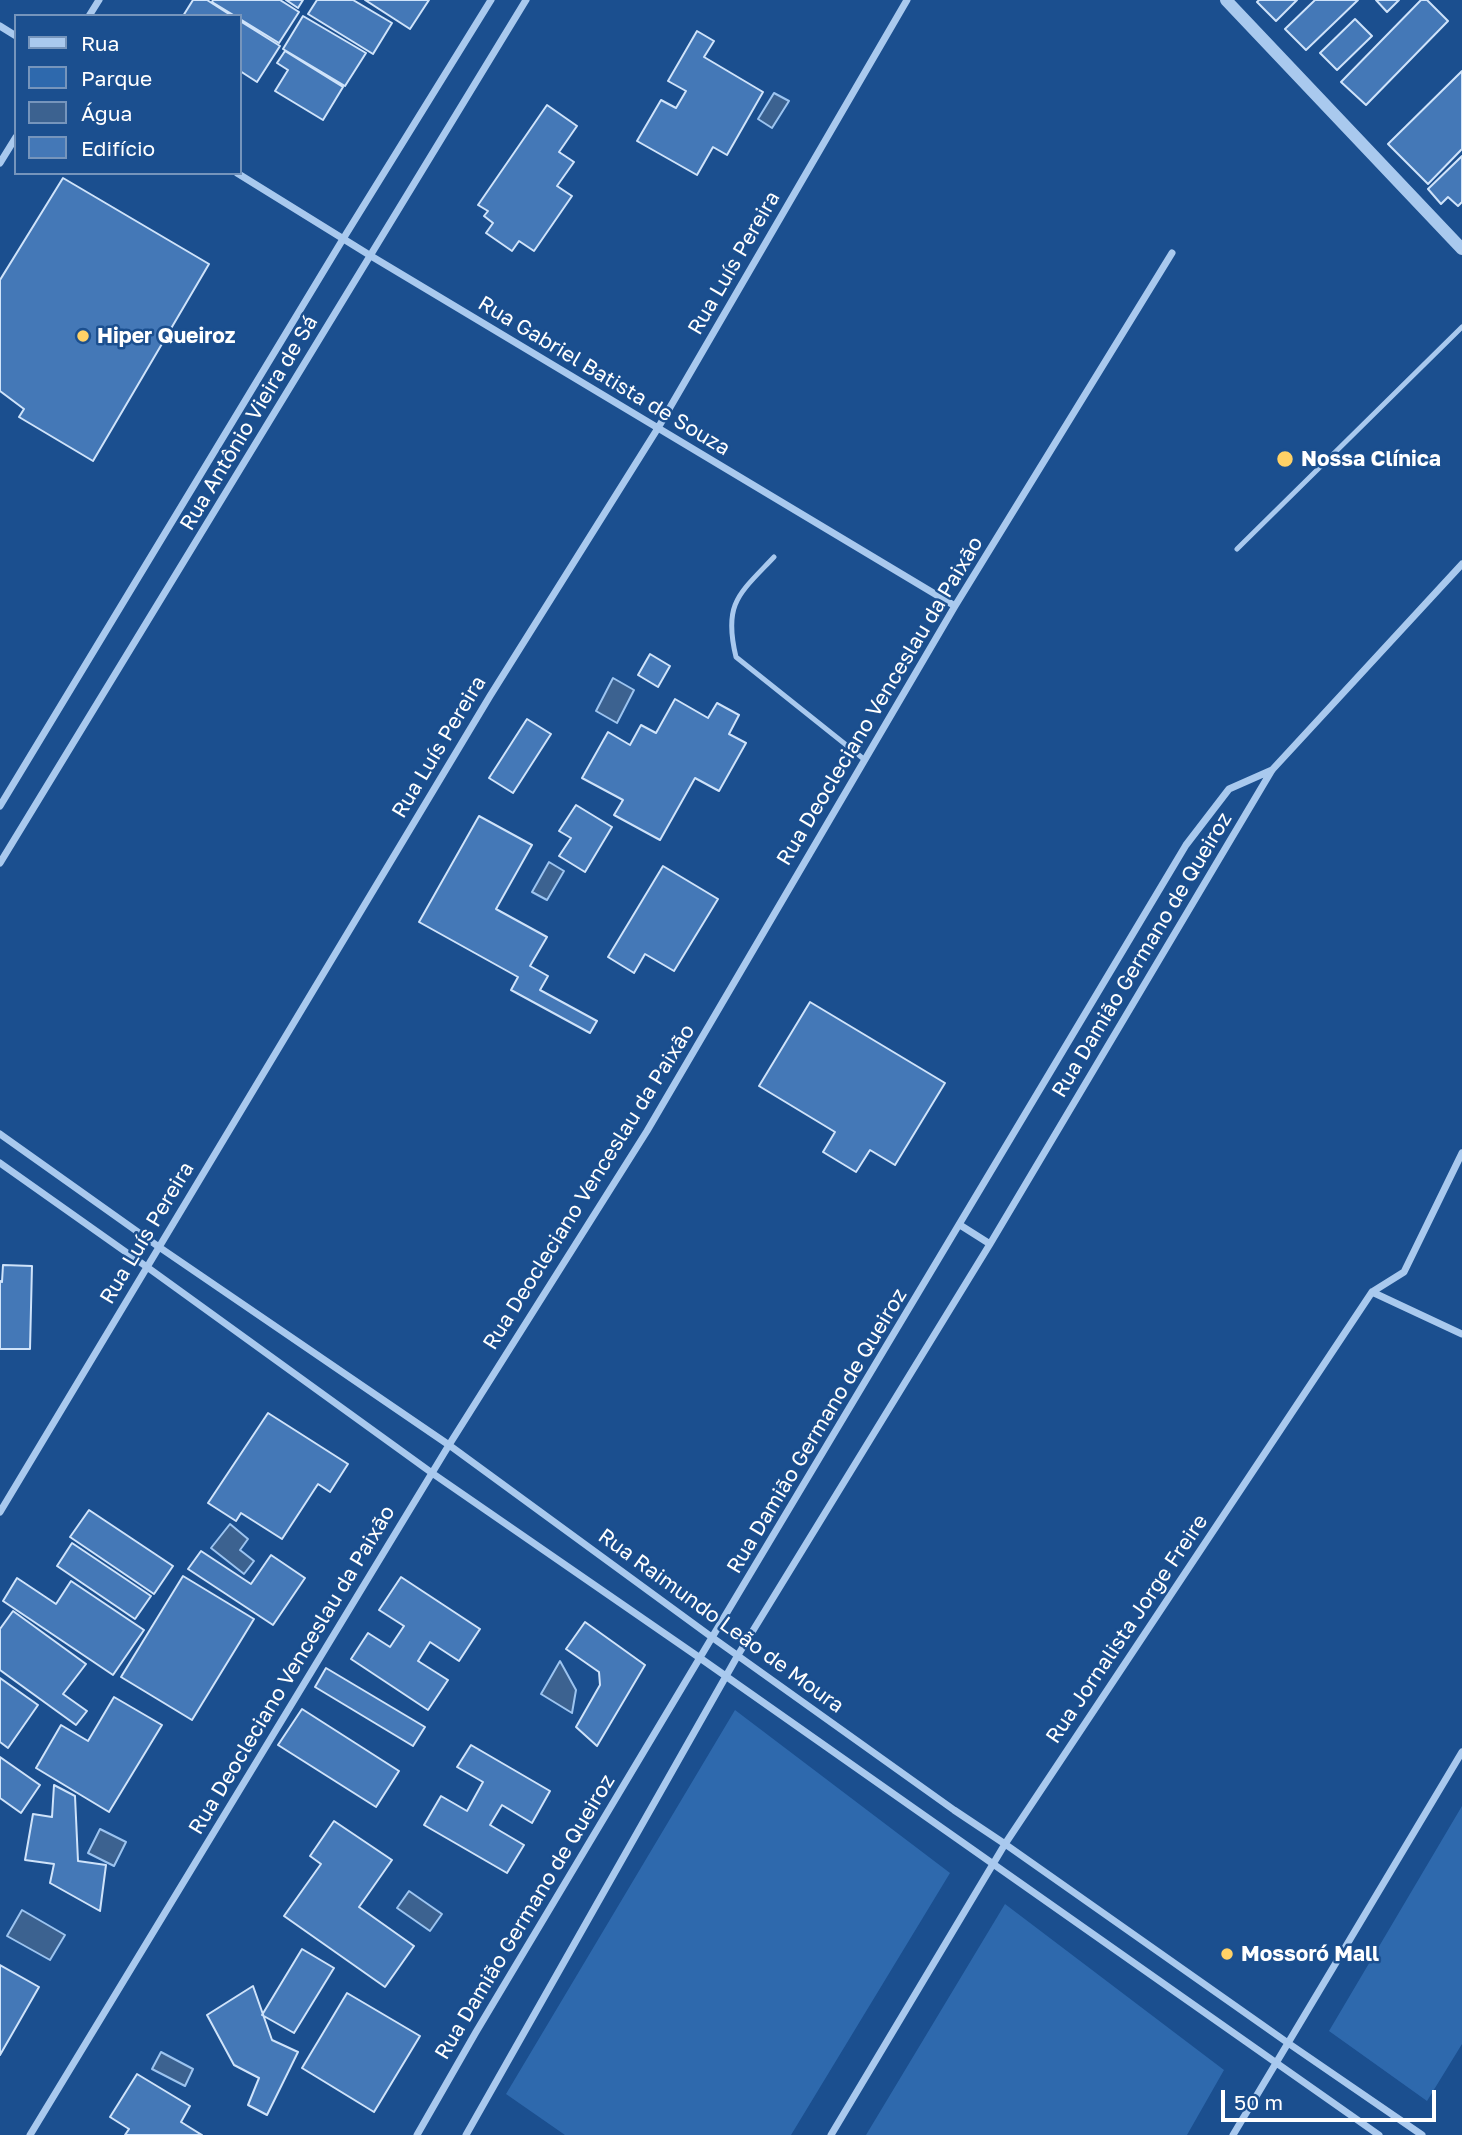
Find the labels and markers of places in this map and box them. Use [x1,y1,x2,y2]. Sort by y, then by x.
place label: Hiper Queiroz [97,323,235,349]
marker: Hiper Queiroz [75,328,91,344]
place label: Nossa Clínica [1301,446,1441,472]
marker: Nossa Clínica [1275,449,1295,469]
place label: Mossoró Mall [1241,1941,1379,1967]
marker: Mossoró Mall [1219,1946,1235,1962]

